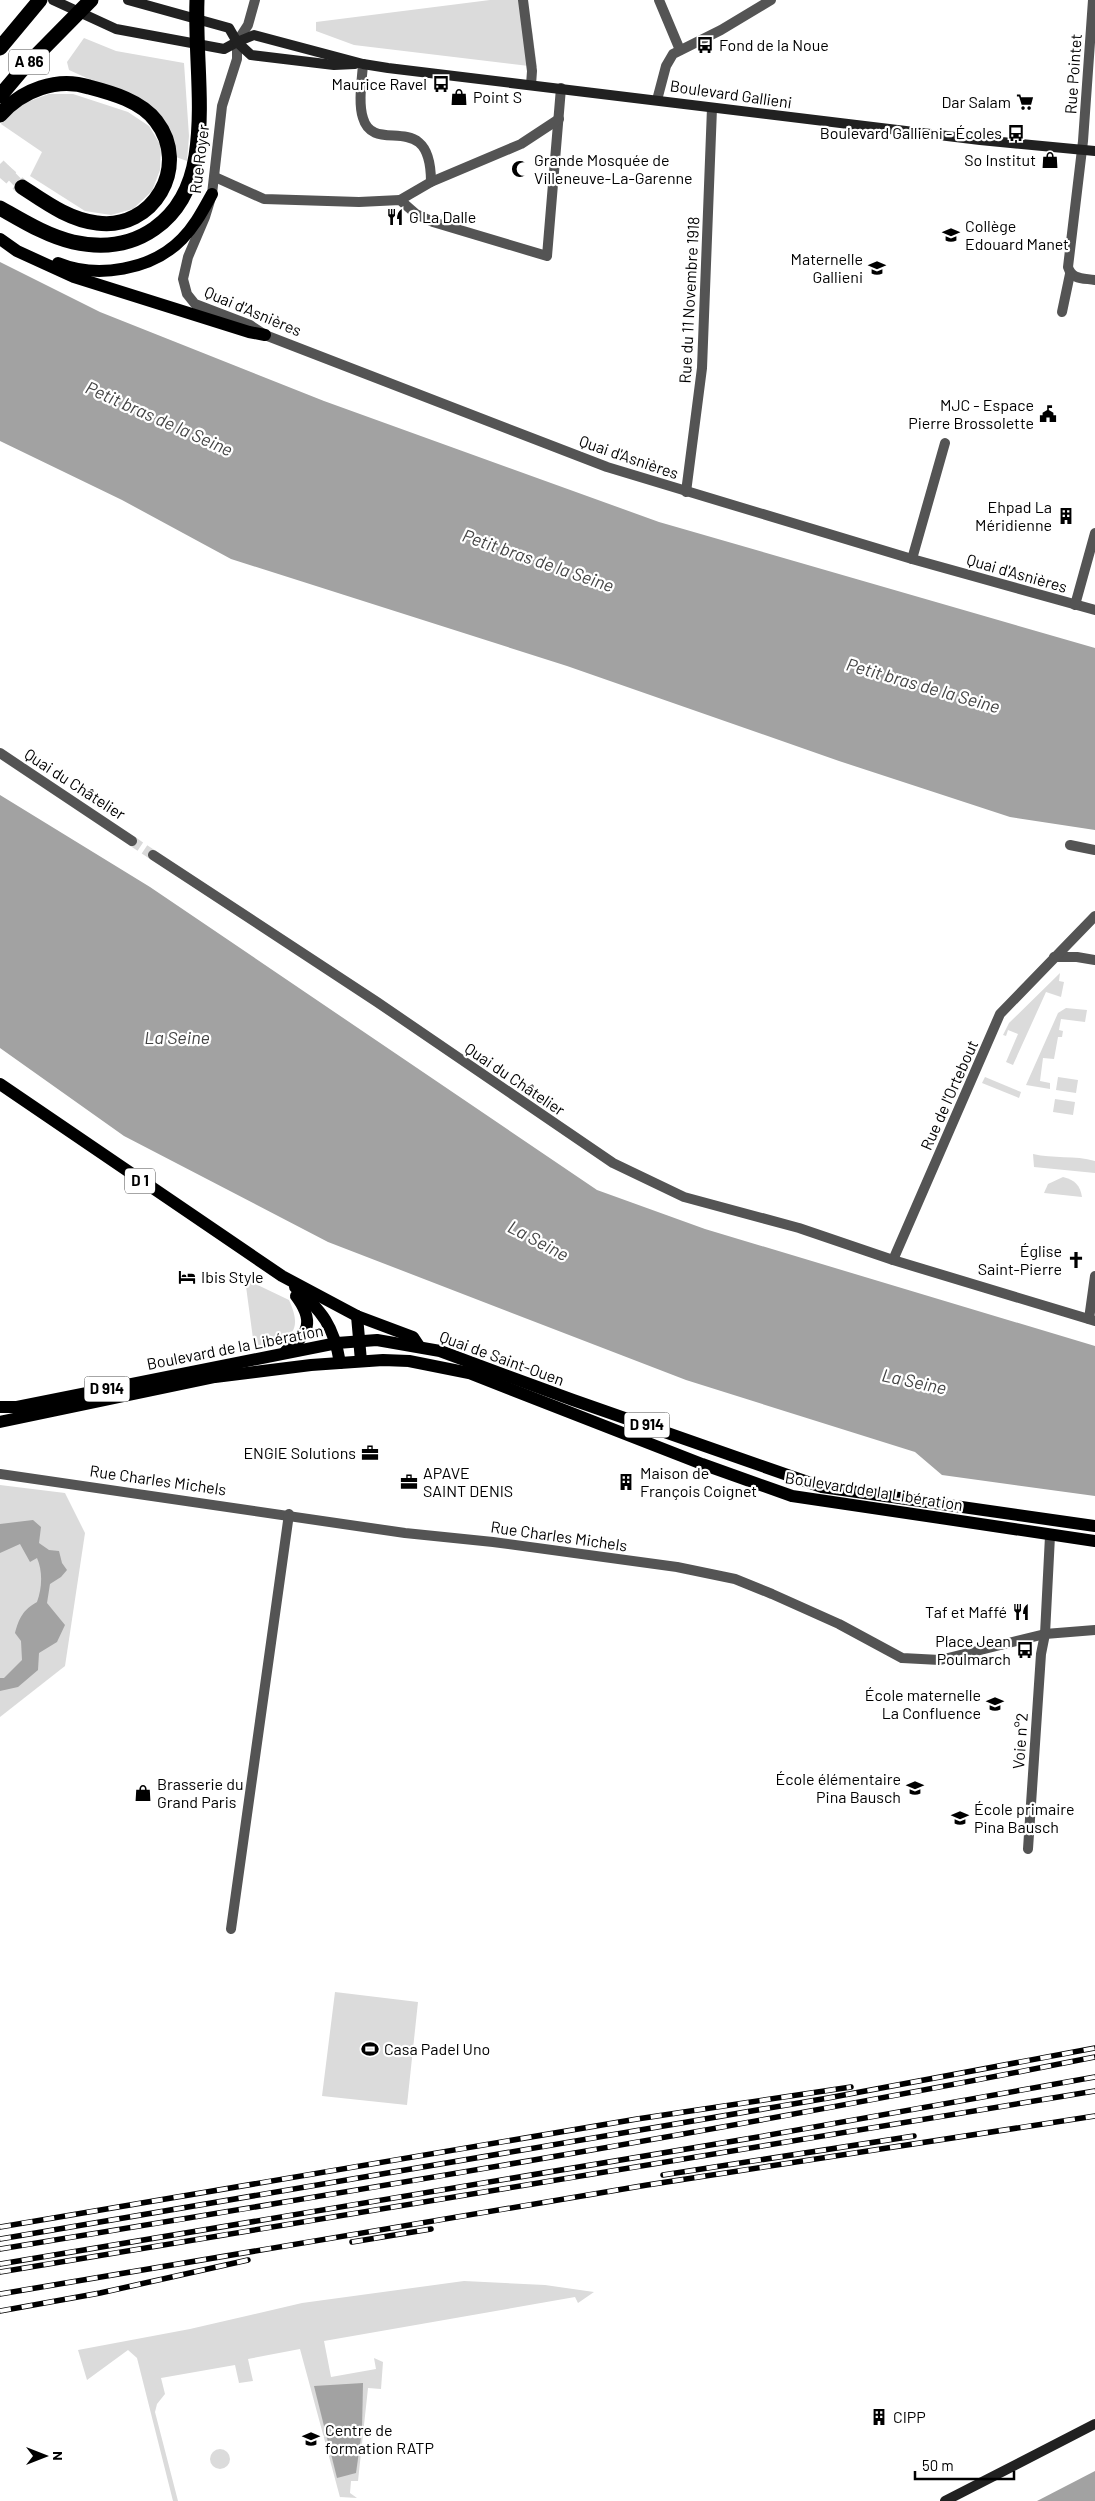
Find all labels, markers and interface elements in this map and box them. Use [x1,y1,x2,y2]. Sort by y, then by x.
street label: Rue Pointet [1060,33,1085,115]
bus stop icon: Fond de la Noue [695,35,715,55]
place label: Fond de la Noue [719,35,829,54]
road number: A 86 [9,50,49,74]
place label: Maurice Ravel [331,74,427,93]
bus stop icon: Maurice Ravel [431,74,451,94]
street label: Boulevard Gallieni [669,76,793,111]
shop icon: Point S [449,87,469,107]
place label: Point S [473,87,522,106]
place label: Dar Salam [941,92,1011,111]
supermarket icon: Dar Salam [1015,92,1035,112]
street label: Rue Royer [185,123,212,195]
place label: Boulevard Gallieni - Écoles [820,123,1002,142]
bus stop icon: Boulevard Gallieni - Écoles [1006,123,1026,143]
place label: Grande Mosquée de Villeneuve-La-Garenne [534,150,693,187]
place label: So Institut [964,150,1036,169]
shop icon: So Institut [1040,150,1060,170]
mosque icon: Grande Mosquée de Villeneuve-La-Garenne [510,159,530,179]
restaurant icon: G La Dalle [385,207,405,227]
place label: G La Dalle [409,207,476,226]
street label: Rue du 11 Novembre 1918 [675,216,702,384]
place label: Collège Edouard Manet [965,216,1069,253]
school or university icon: Collège Edouard Manet [941,225,961,245]
place label: Maternelle Gallieni [791,249,863,286]
school or university icon: Maternelle Gallieni [867,258,887,278]
street label: Quai d'Asnières [202,282,305,340]
water label: Petit bras de la Seine [82,376,236,460]
place label: MJC - Espace Pierre Brossolette [908,395,1034,432]
public building icon: MJC - Espace Pierre Brossolette [1038,404,1058,424]
street label: Quai d'Asnières [577,431,681,482]
place label: Ehpad La Méridienne [975,497,1052,534]
building icon: Ehpad La Méridienne [1056,506,1076,526]
water label: Petit bras de la Seine [460,524,617,596]
street label: Quai d'Asnières [965,549,1070,596]
water label: Petit bras de la Seine [844,653,1003,718]
street label: Quai du Châtelier [21,744,129,823]
water label: La Seine [144,1026,210,1048]
street label: Rue de l'Ortebout [916,1037,981,1153]
street label: Quai du Châtelier [462,1038,569,1119]
road number: D 1 [125,1168,155,1194]
water label: La Seine [504,1215,573,1265]
place label: Église Saint-Pierre [978,1241,1062,1278]
church icon: Église Saint-Pierre [1066,1250,1086,1270]
hotel icon: Ibis Style [177,1267,197,1287]
place label: Ibis Style [201,1267,264,1286]
street label: Boulevard de la Libération [145,1320,325,1373]
street label: Quai de Saint-Ouen [437,1326,567,1389]
water label: La Seine [880,1363,949,1399]
road number: D 914 [84,1376,130,1402]
road number: D 914 [624,1412,670,1438]
place label: ENGIE Solutions [243,1443,356,1462]
office icon: ENGIE Solutions [360,1443,380,1463]
street label: Rue Charles Michels [89,1461,228,1498]
place label: APAVE SAINT DENIS [423,1463,513,1500]
place label: Maison de François Coignet [640,1463,757,1500]
street label: Boulevard de la Libération [784,1467,964,1514]
office icon: APAVE SAINT DENIS [399,1472,419,1492]
building icon: Maison de François Coignet [616,1472,636,1492]
street label: Rue Charles Michels [490,1517,629,1554]
place label: Taf et Maffé [925,1602,1007,1621]
restaurant icon: Taf et Maffé [1011,1602,1031,1622]
place label: Place Jean Poulmarch [935,1631,1011,1668]
bus stop icon: Place Jean Poulmarch [1015,1640,1035,1660]
place label: École maternelle La Confluence [865,1685,981,1722]
school or university icon: École maternelle La Confluence [985,1694,1005,1714]
street label: Voie n°2 [1008,1712,1031,1770]
place label: École élémentaire Pina Bausch [776,1769,901,1806]
place label: Brasserie du Grand Paris [157,1774,244,1811]
school or university icon: École élémentaire Pina Bausch [905,1778,925,1798]
shop icon: Brasserie du Grand Paris [133,1783,153,1803]
place label: École primaire Pina Bausch [974,1799,1075,1836]
school or university icon: École primaire Pina Bausch [950,1808,970,1828]
sports icon: Casa Padel Uno [360,2039,380,2059]
place label: Casa Padel Uno [384,2039,490,2058]
building icon: CIPP [869,2407,889,2427]
place label: CIPP [893,2407,926,2426]
place label: Centre de formation RATP [325,2420,434,2457]
school or university icon: Centre de formation RATP [301,2429,321,2449]
north arrow [20,2431,70,2481]
scale bar [915,2448,1014,2480]
text: N [50,2451,67,2461]
text: 50 m [922,2456,954,2474]

